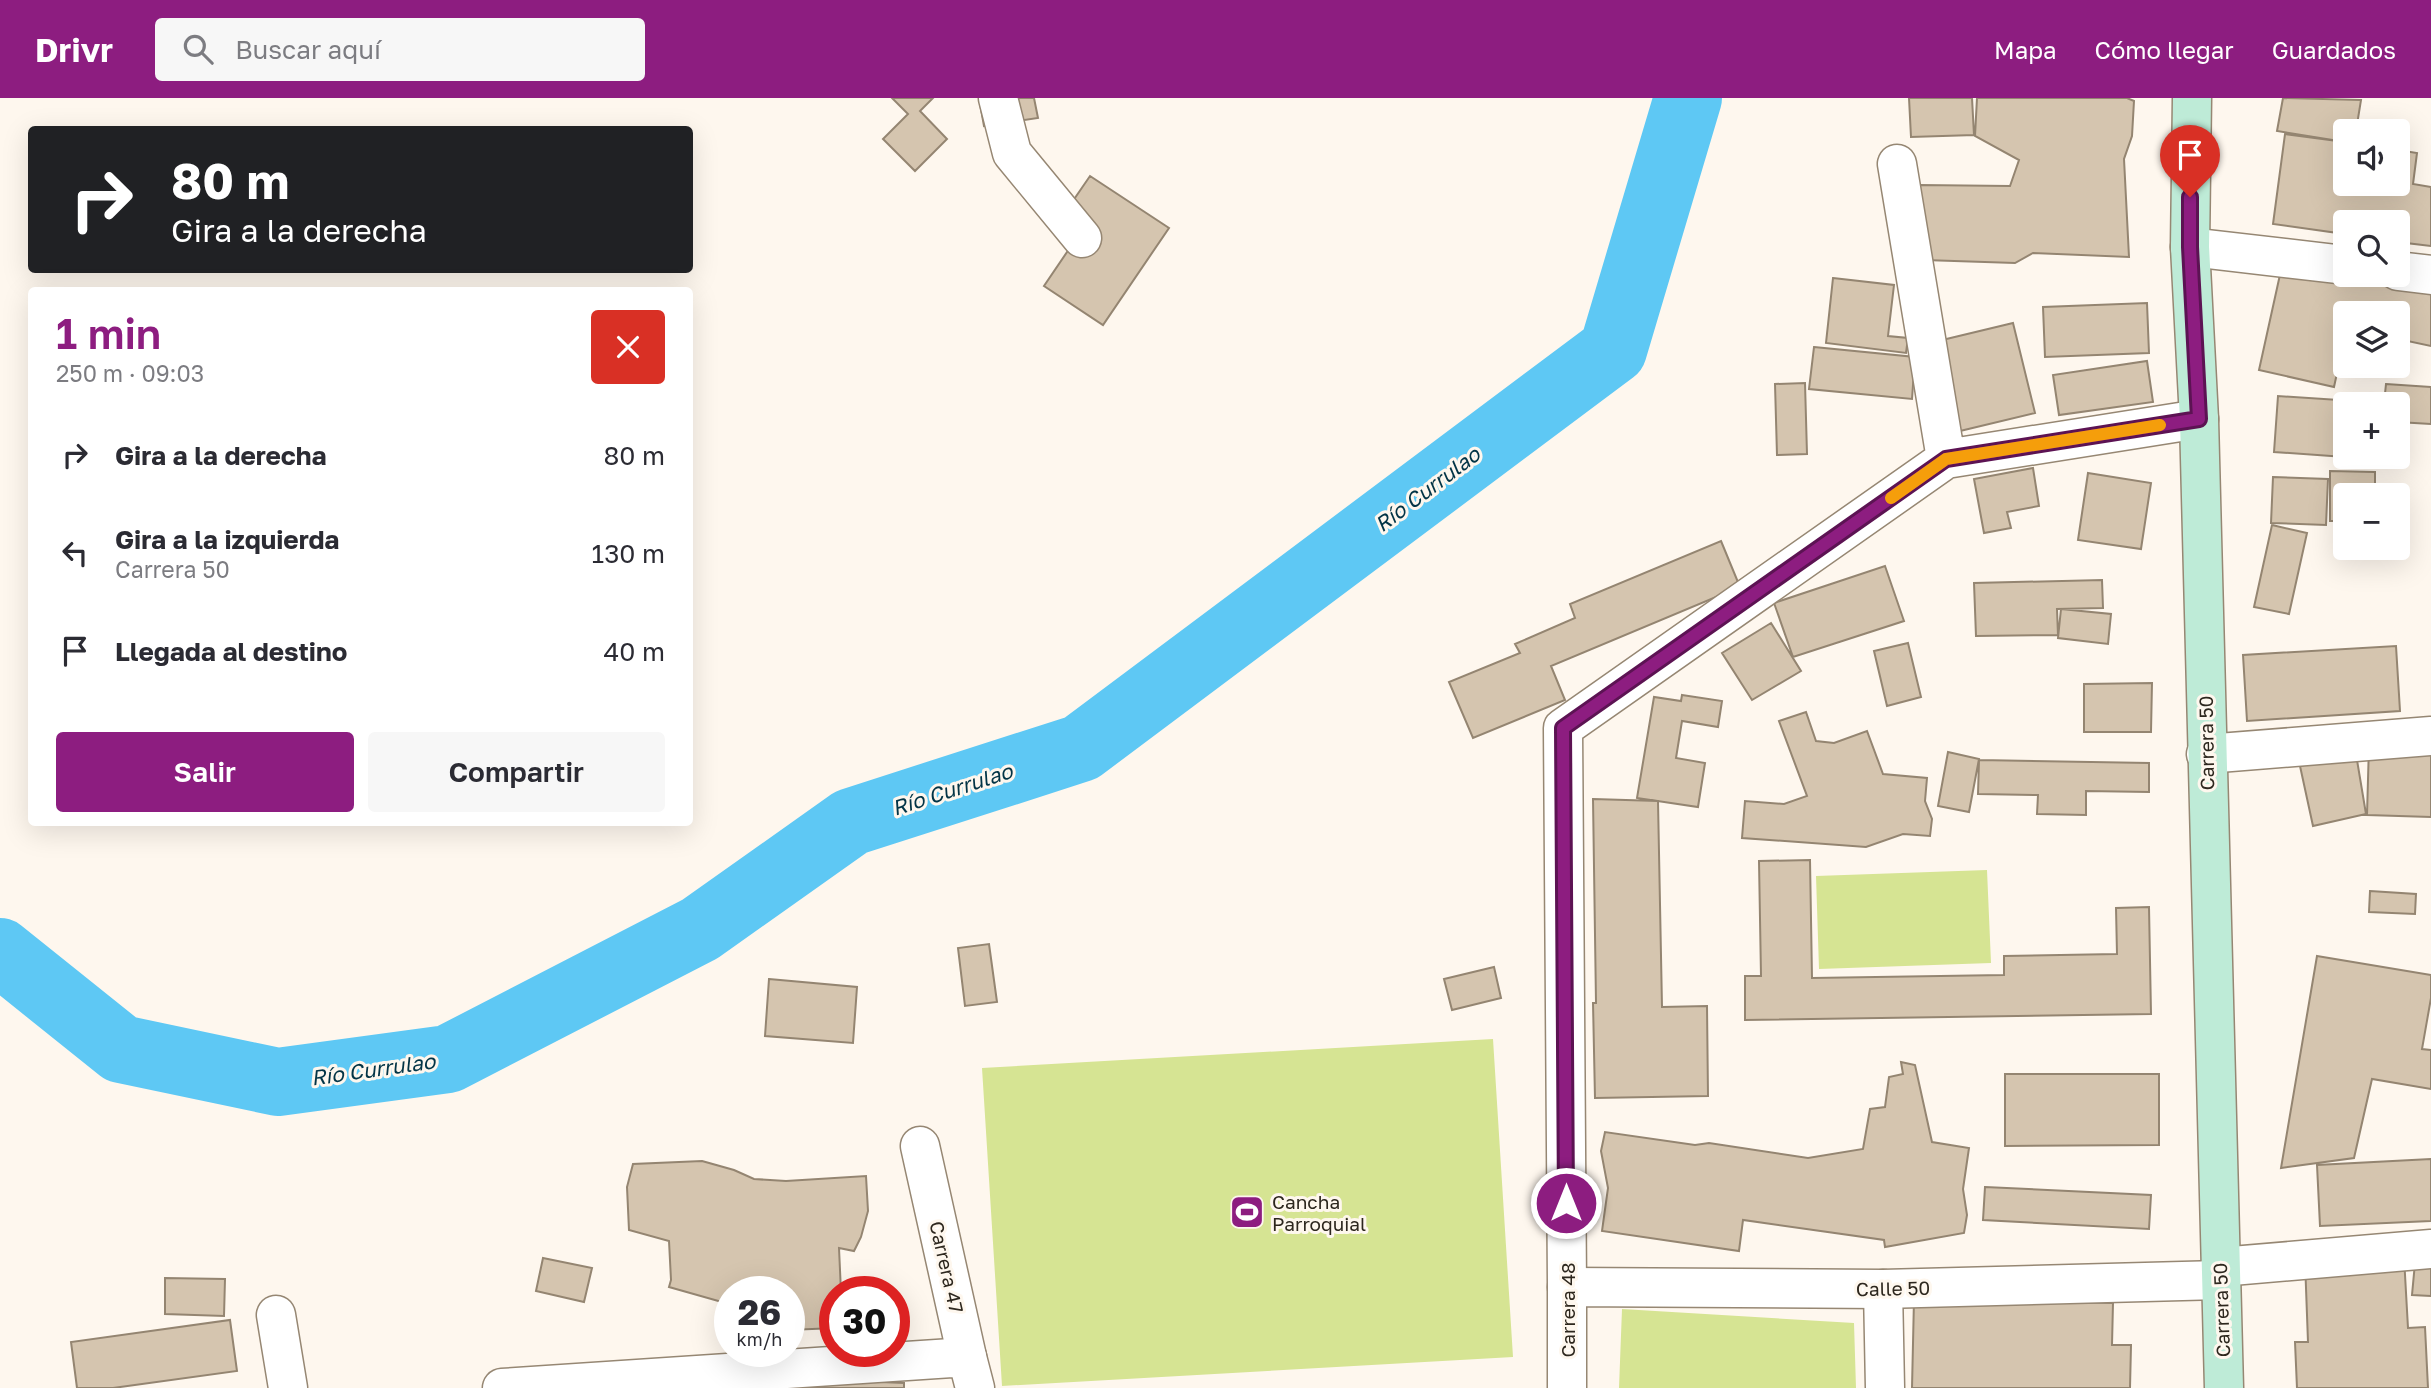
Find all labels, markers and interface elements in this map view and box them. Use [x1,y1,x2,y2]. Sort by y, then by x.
search box [155,18,645,81]
text: Drivr [35,30,113,69]
icon: search [179,30,217,68]
text: Buscar aquí [235,34,381,65]
text: Mapa [1994,35,2057,64]
text: Cómo llegar [2095,35,2234,64]
text: Guardados [2272,35,2396,64]
map controls [2333,119,2410,560]
button: sound [2333,119,2410,196]
pin [2160,125,2220,197]
icon: arrive [2171,136,2209,174]
text: 80 m [171,151,289,210]
icon: right [56,154,147,245]
button: search [2333,210,2410,287]
text: Gira a la derecha [171,211,427,249]
button: layers [2333,301,2410,378]
text: 1 min [56,308,161,358]
button: close [591,310,665,384]
text: 250 m · 09:03 [56,359,204,387]
button: + [2333,392,2410,469]
icon: right [56,436,94,474]
text: Gira a la derecha [115,440,327,471]
text: 80 m [604,440,665,471]
water label: Río Currulao [1369,440,1486,537]
button: − [2333,483,2410,560]
text: Gira a la izquierda [115,524,339,555]
icon: left [56,534,94,572]
text: 130 m [592,538,665,569]
text: Carrera 50 [115,555,230,583]
icon: arrive [56,632,94,670]
text: Llegada al destino [115,636,347,667]
text: 40 m [604,636,665,667]
street label: Carrera 50 [2194,695,2218,791]
button: Salir [56,732,354,812]
button: Compartir [368,732,665,812]
water label: Río Currulao [889,757,1017,821]
water label: Río Currulao [309,1047,438,1091]
position arrow [1529,1166,1603,1240]
place label: Cancha Parroquial [1272,1190,1366,1235]
sports icon: Cancha Parroquial [1228,1193,1266,1231]
street label: Carrera 47 [925,1219,969,1315]
street label: Carrera 48 [1556,1262,1579,1358]
street label: Carrera 50 [2208,1262,2234,1358]
speed limit sign: 30 [819,1276,910,1367]
street label: Calle 50 [1856,1276,1930,1300]
text: 26 [738,1291,781,1333]
text: km/h [737,1328,782,1350]

